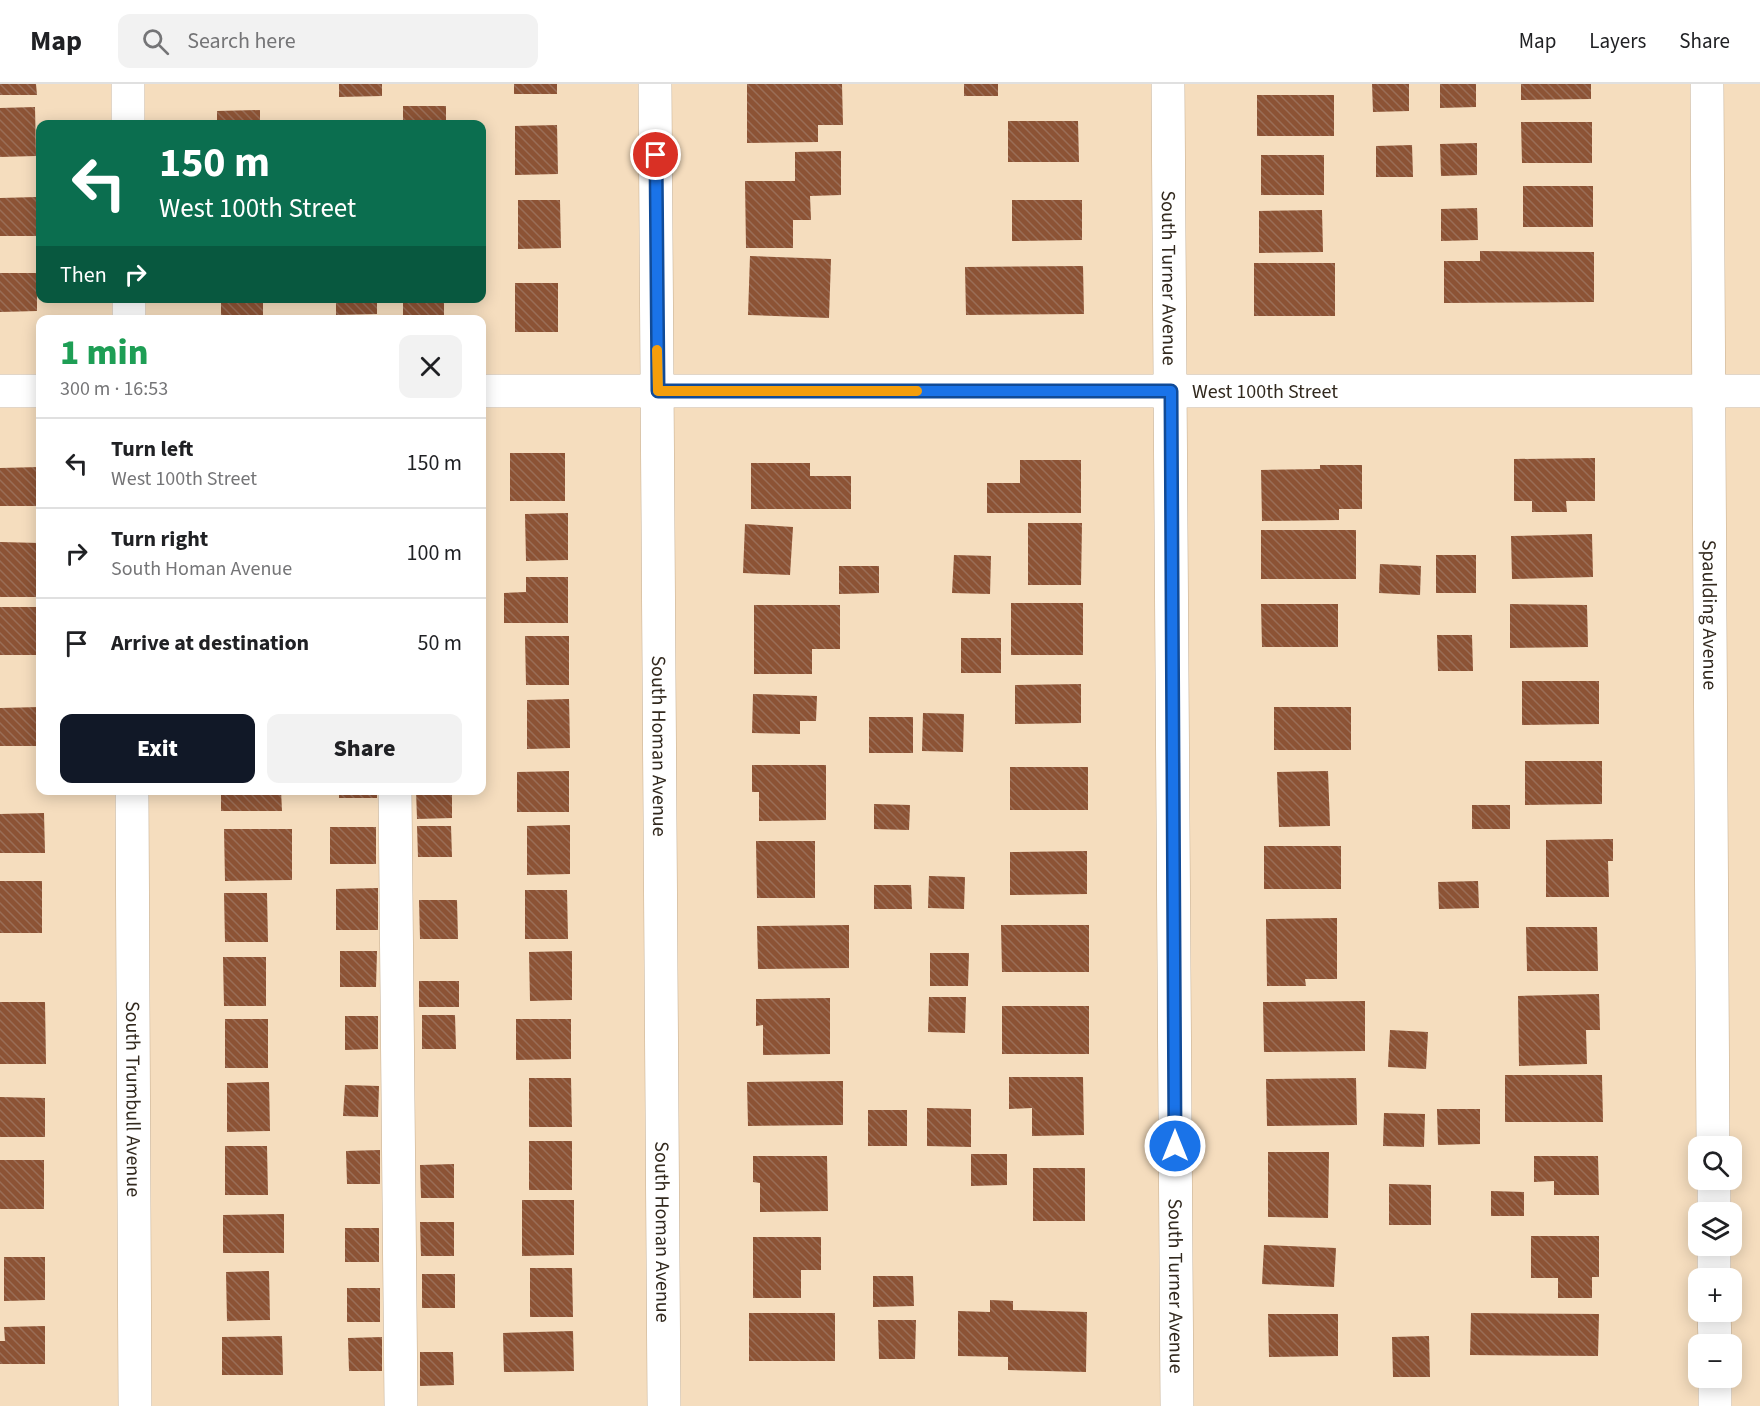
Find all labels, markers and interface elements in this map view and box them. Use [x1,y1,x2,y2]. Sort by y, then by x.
search box [118,14,538,68]
text: Map [30,21,82,61]
icon: search [139,25,172,58]
text: Search here [187,25,296,57]
text: Map [1519,26,1556,56]
text: Layers [1589,26,1646,56]
text: Share [1679,26,1730,56]
pin [630,129,681,180]
text: 150 m [159,133,270,193]
icon: arrive [639,138,672,171]
icon: left [60,144,138,222]
text: West 100th Street [159,189,356,228]
street label: South Turner Avenue [1154,190,1183,366]
icon: right [119,258,152,291]
text: Then [60,259,107,291]
text: 1 min [60,327,148,378]
button: close [399,335,462,398]
text: 300 m · 16:53 [60,375,168,403]
street label: West 100th Street [1192,378,1338,406]
text: Turn left [111,433,193,465]
icon: left [60,447,93,480]
text: 150 m [407,447,462,479]
text: West 100th Street [111,465,257,493]
text: Turn right [111,523,208,555]
icon: right [60,537,93,570]
text: 100 m [407,537,462,569]
street label: Spaulding Avenue [1695,540,1723,690]
text: South Homan Avenue [111,555,292,583]
icon: arrive [60,627,93,660]
text: Arrive at destination [111,627,309,659]
text: 50 m [417,627,462,659]
street label: South Homan Avenue [644,655,673,837]
button: Exit [60,714,255,783]
button: Share [267,714,462,783]
street label: South Trumbull Avenue [118,1001,147,1197]
position arrow [1143,1114,1207,1178]
map controls [1688,1136,1742,1388]
button: search [1688,1136,1742,1190]
street label: South Homan Avenue [647,1141,676,1323]
street label: South Turner Avenue [1161,1198,1190,1374]
button: layers [1688,1202,1742,1256]
button: + [1688,1268,1742,1322]
button: − [1688,1334,1742,1388]

